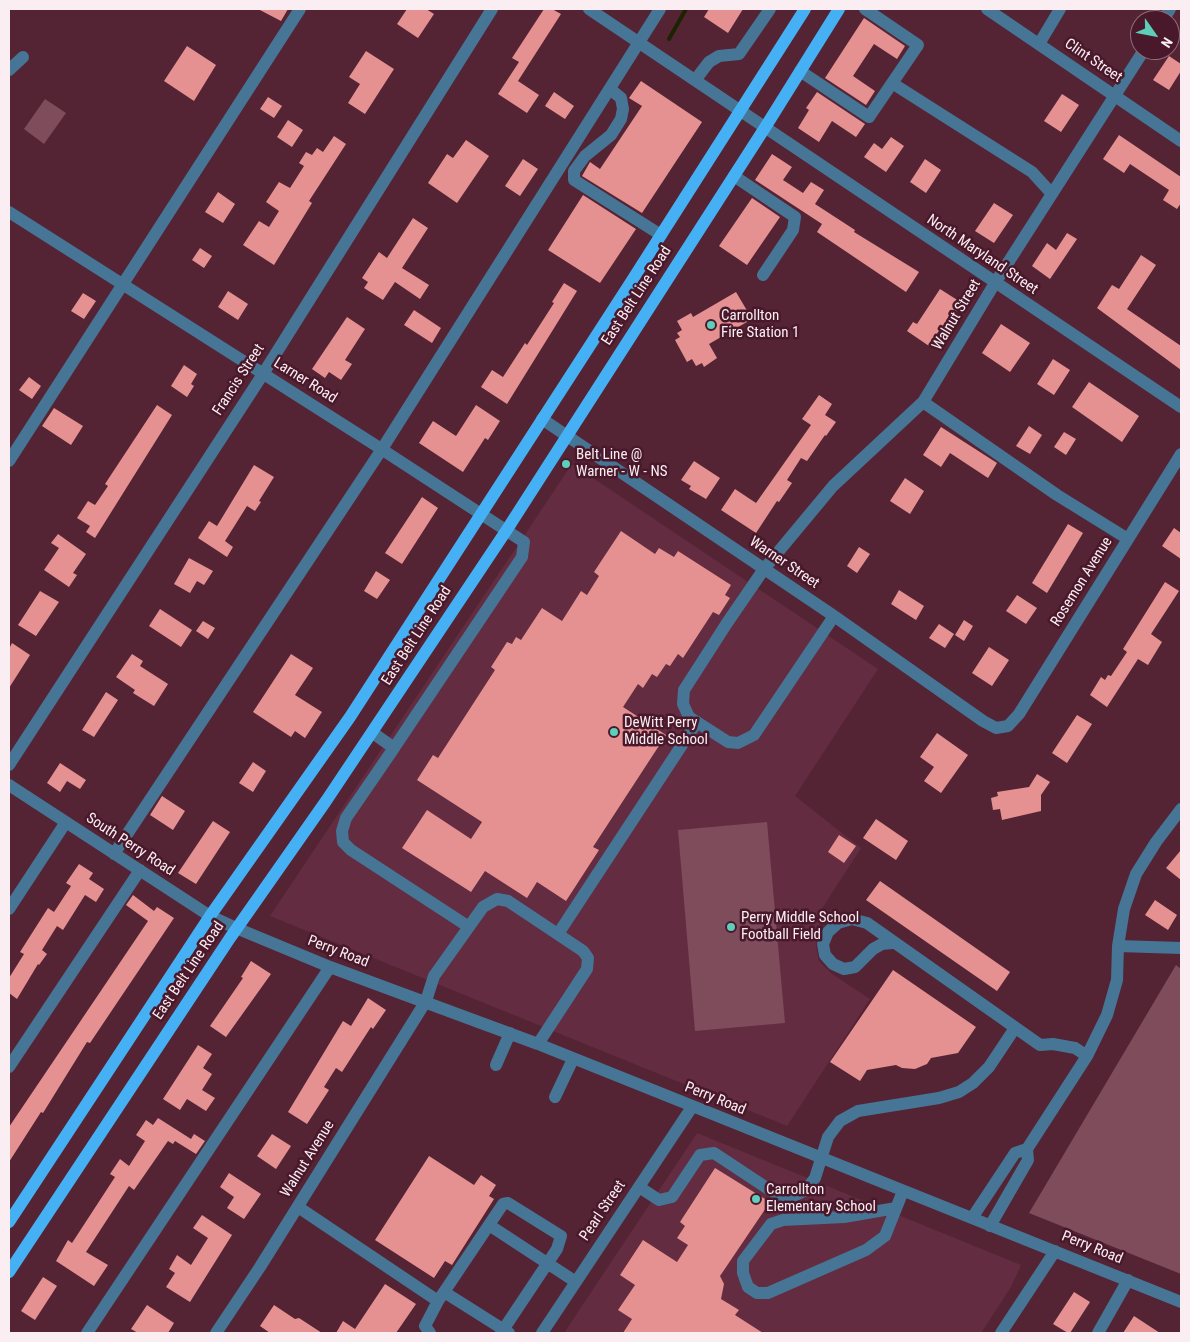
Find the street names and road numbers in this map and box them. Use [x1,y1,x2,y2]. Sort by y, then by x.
street label: Clint Street [1061,35,1125,87]
street label: North Maryland Street [923,211,1041,299]
street label: East Belt Line Road [598,243,676,349]
street label: Walnut Street [929,276,985,354]
street label: Francis Street [209,341,269,419]
street label: Larner Road [270,354,340,408]
street label: Warner Street [746,533,822,593]
street label: Rosemon Avenue [1047,534,1117,630]
street label: East Belt Line Road [378,583,456,689]
street label: South Perry Road [82,810,178,880]
street label: East Belt Line Road [150,919,228,1023]
street label: Perry Road [305,932,371,972]
street label: Perry Road [682,1079,748,1119]
street label: Walnut Avenue [277,1117,339,1201]
street label: Pearl Street [576,1177,630,1245]
street label: Perry Road [1059,1228,1125,1268]

